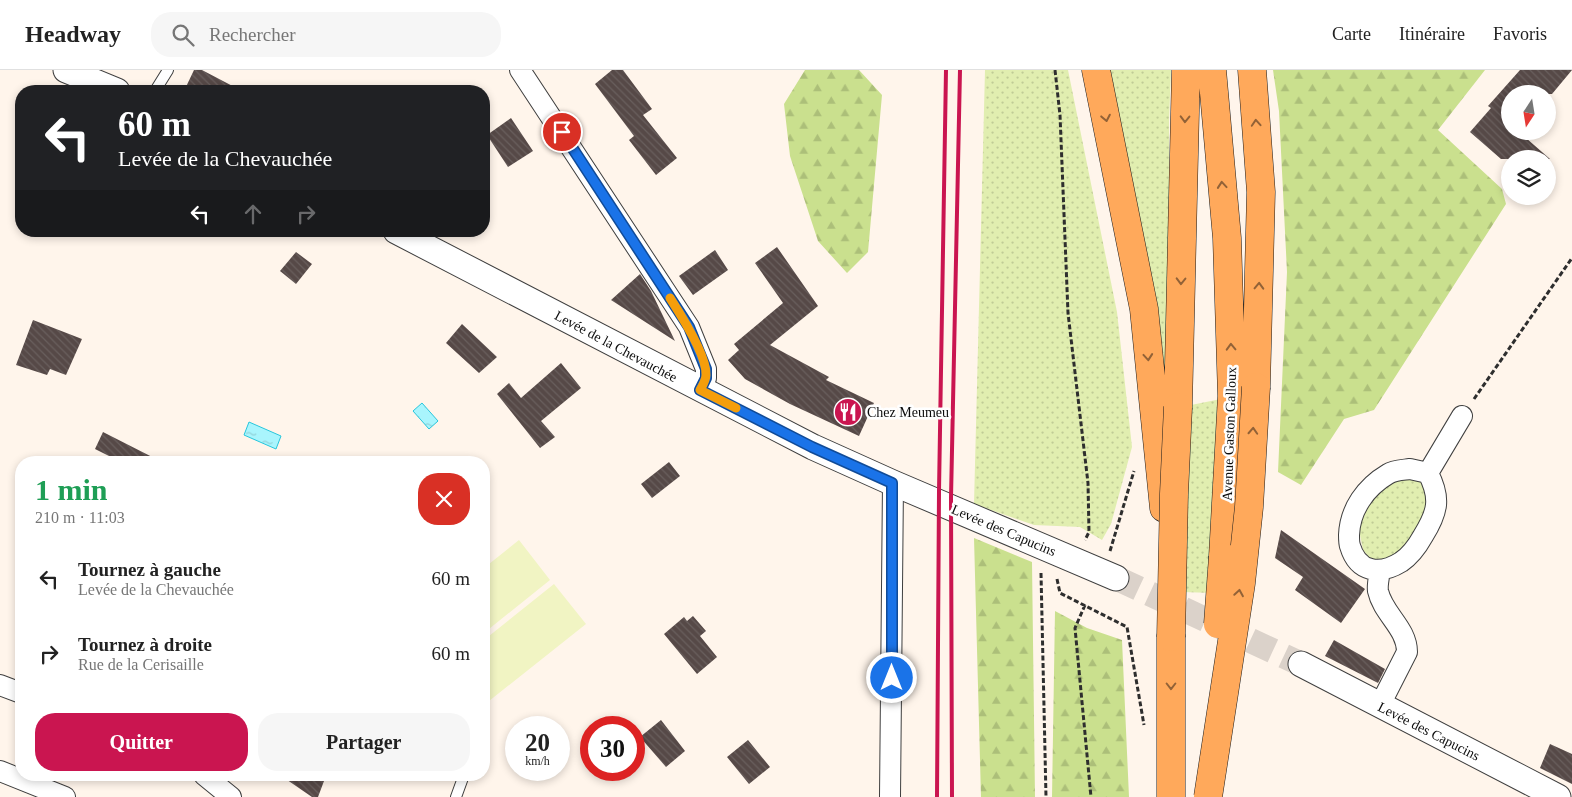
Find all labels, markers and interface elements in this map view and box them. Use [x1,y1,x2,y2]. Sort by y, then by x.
search box [151,12,501,57]
text: Headway [25,21,121,47]
icon: search [169,21,197,49]
text: Rechercher [209,24,296,45]
text: Carte [1332,24,1371,44]
text: Itinéraire [1399,24,1465,44]
text: Favoris [1493,24,1547,44]
north arrow [1501,85,1556,140]
map controls [1501,85,1556,205]
icon: left [35,105,100,170]
text: 60 m [118,105,191,144]
pin [541,111,583,153]
one-way arrow [1100,113,1110,122]
one-way arrow [1180,115,1190,123]
icon: arrive [548,118,576,146]
one-way arrow [1251,119,1262,127]
text: Levée de la Chevauchée [118,146,332,171]
button: layers [1501,150,1556,205]
one-way arrow [1217,181,1228,189]
icon: left [186,200,214,228]
icon: ahead [239,200,267,228]
icon: right [292,200,320,228]
one-way arrow [1176,277,1187,285]
one-way arrow [1253,281,1264,289]
street label: Levée de la Chevauchée [552,308,680,385]
one-way arrow [1225,343,1236,351]
one-way arrow [1143,354,1154,362]
street label: Avenue Gaston Galloux [1220,367,1239,501]
restaurant icon: Chez Meumeu [833,397,863,427]
place label: Chez Meumeu [867,405,949,420]
one-way arrow [1248,427,1259,435]
text: 1 min [35,473,108,506]
button: close [418,473,470,525]
street label: Levée des Capucins [949,502,1058,559]
text: 210 m · 11:03 [35,509,125,526]
text: Tournez à gauche [78,559,221,580]
icon: left [35,565,63,593]
text: 60 m [431,568,470,589]
text: Levée de la Chevauchée [78,581,234,598]
one-way arrow [1234,589,1244,597]
text: Tournez à droite [78,634,212,655]
icon: right [35,640,63,668]
text: 60 m [431,643,470,664]
position arrow [865,651,917,703]
text: Rue de la Cerisaille [78,656,204,673]
one-way arrow [1166,682,1176,690]
street label: Levée des Capucins [1375,699,1482,764]
button: Quitter [35,713,248,771]
button: Partager [258,713,470,771]
speed limit sign: 30 [580,716,645,781]
text: 20 [525,729,550,756]
text: km/h [525,754,550,768]

